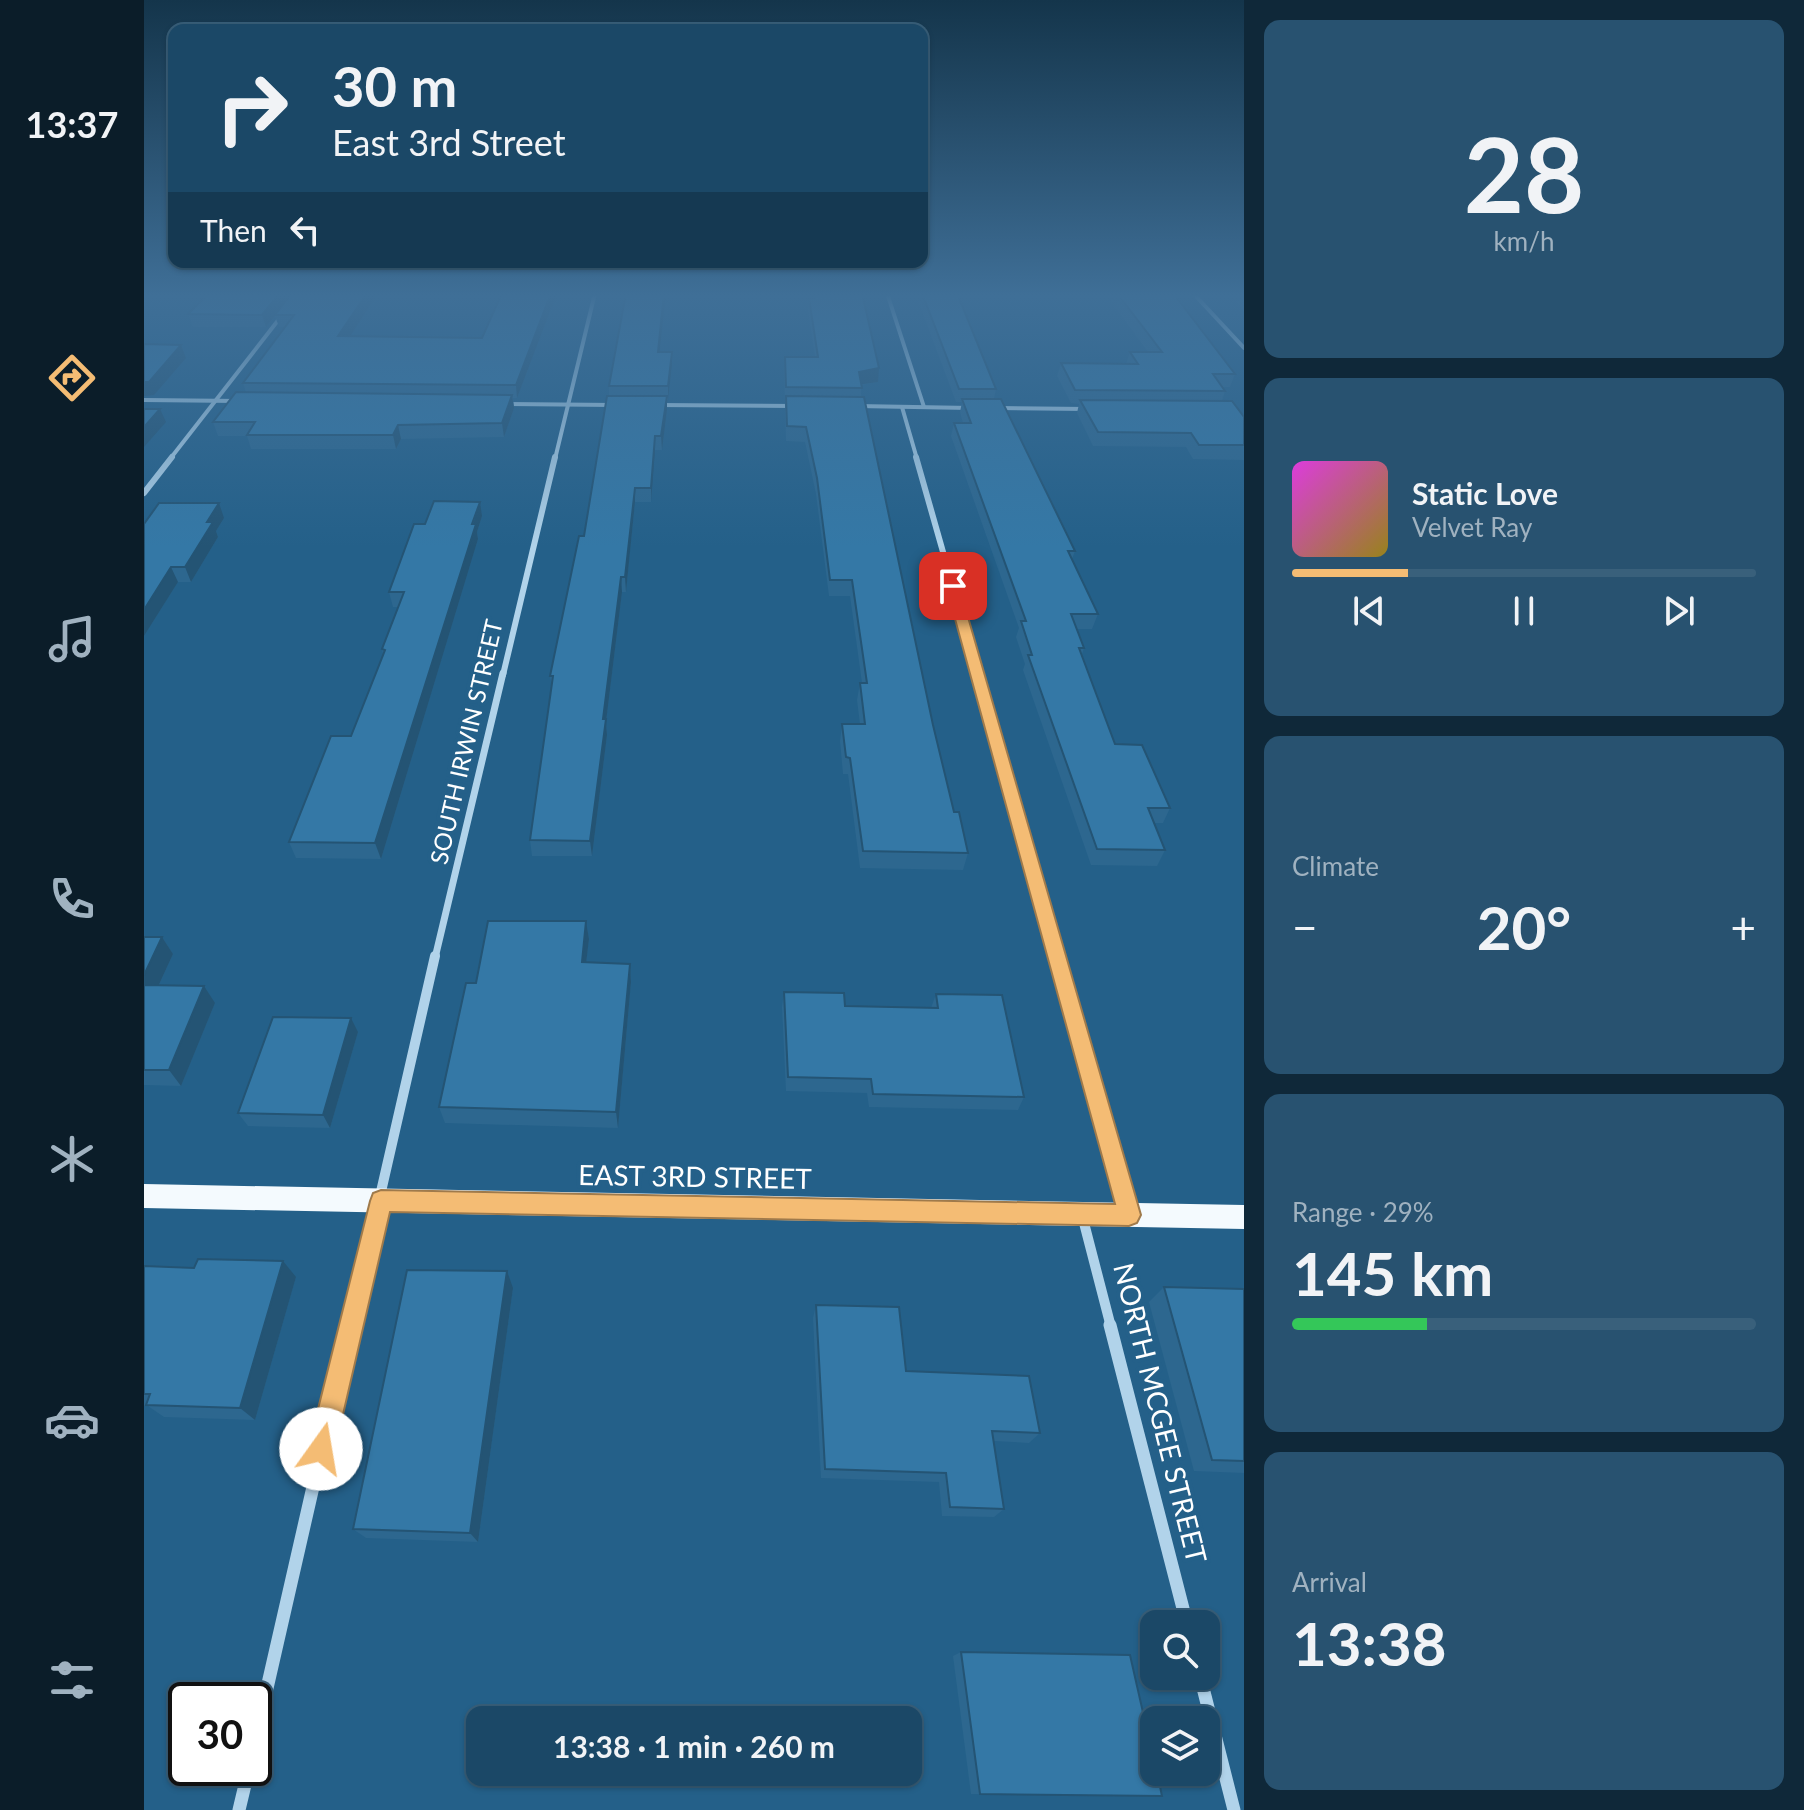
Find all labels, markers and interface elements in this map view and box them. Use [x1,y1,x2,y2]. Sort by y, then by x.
text: 30 m [332,52,457,119]
icon: right [200,56,304,160]
text: 13:37 [26,102,118,146]
text: 28 [1464,110,1584,235]
text: East 3rd Street [332,120,566,164]
icon: left [283,208,327,252]
text: Then [200,212,267,248]
text: km/h [1494,225,1554,257]
icon: directions [44,350,100,406]
text: Static Love [1412,475,1558,511]
text: Velvet Ray [1412,511,1532,543]
pin [919,552,987,620]
icon: arrive [931,564,975,608]
icon: previous [1347,589,1391,633]
icon: pause [1502,589,1546,633]
icon: next [1657,589,1701,633]
icon: music [44,611,100,667]
street label: SOUTH IRWIN STREET [423,617,508,867]
text: Climate [1292,850,1379,882]
icon: phone [44,871,100,927]
text: 20° [1477,891,1571,963]
text: − [1292,901,1318,953]
text: + [1730,901,1756,953]
icon: climate [44,1131,100,1187]
street label: EAST 3RD STREET [578,1157,813,1195]
text: Range · 29% [1292,1196,1434,1228]
text: 145 km [1292,1237,1493,1309]
street label: NORTH MCGEE STREET [1107,1259,1215,1567]
icon: car [44,1392,100,1448]
position arrow [279,1407,363,1491]
text: Arrival [1292,1566,1367,1598]
text: 13:38 [1292,1607,1447,1679]
map controls [1140,1610,1220,1786]
button: search [1140,1610,1220,1690]
icon: filters [44,1652,100,1708]
speed limit sign: 30 [168,1682,272,1786]
button: layers [1140,1706,1220,1786]
text: 13:38 · 1 min · 260 m [553,1728,835,1764]

